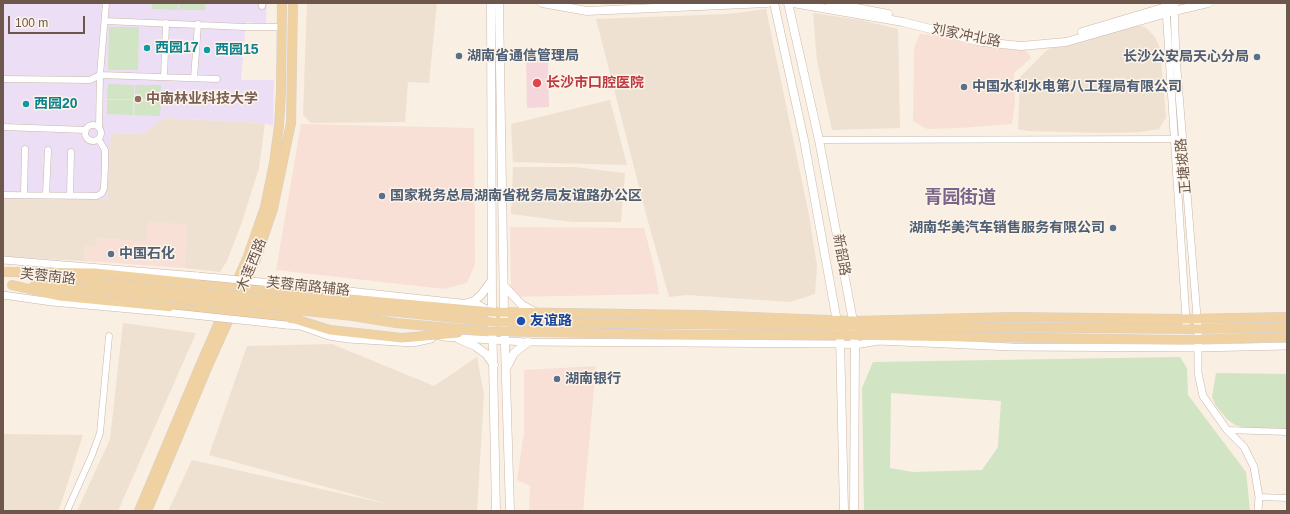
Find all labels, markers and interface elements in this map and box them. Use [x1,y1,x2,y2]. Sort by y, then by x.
scale bar [10,8,87,34]
text: 100 m [15,16,48,30]
street label: 刘家冲北路 [930,21,1002,51]
place label: 西园17 [155,40,199,56]
place label: 西园15 [215,42,259,58]
marker: 西园17 [142,43,152,53]
marker: 西园15 [202,45,212,55]
place label: 湖南省通信管理局 [467,48,579,64]
place label: 长沙公安局天心分局 [1123,49,1249,65]
marker: 湖南省通信管理局 [454,51,464,61]
marker: 长沙公安局天心分局 [1252,52,1262,62]
place label: 长沙市口腔医院 [546,75,644,91]
marker: 长沙市口腔医院 [531,77,543,89]
place label: 中国水利水电第八工程局有限公司 [972,79,1182,95]
marker: 中国水利水电第八工程局有限公司 [959,82,969,92]
place label: 中南林业科技大学 [146,91,258,107]
marker: 中南林业科技大学 [133,94,143,104]
place label: 西园20 [34,96,78,112]
marker: 西园20 [21,99,31,109]
street label: 正塘坡路 [1173,137,1195,195]
district label: 青园街道 [924,187,996,209]
place label: 国家税务总局湖南省税务局友谊路办公区 [390,188,642,204]
marker: 国家税务总局湖南省税务局友谊路办公区 [377,191,387,201]
place label: 湖南华美汽车销售服务有限公司 [909,220,1105,236]
marker: 湖南华美汽车销售服务有限公司 [1108,223,1118,233]
street label: 新韶路 [829,233,853,277]
street label: 木莲西路 [234,236,270,294]
place label: 中国石化 [119,246,175,262]
marker: 中国石化 [106,249,116,259]
street label: 芙蓉南路 [19,266,77,288]
street label: 芙蓉南路辅路 [265,274,351,300]
place label: 友谊路 [530,313,572,329]
marker: 友谊路 [515,315,527,327]
place label: 湖南银行 [565,371,621,387]
marker: 湖南银行 [552,374,562,384]

